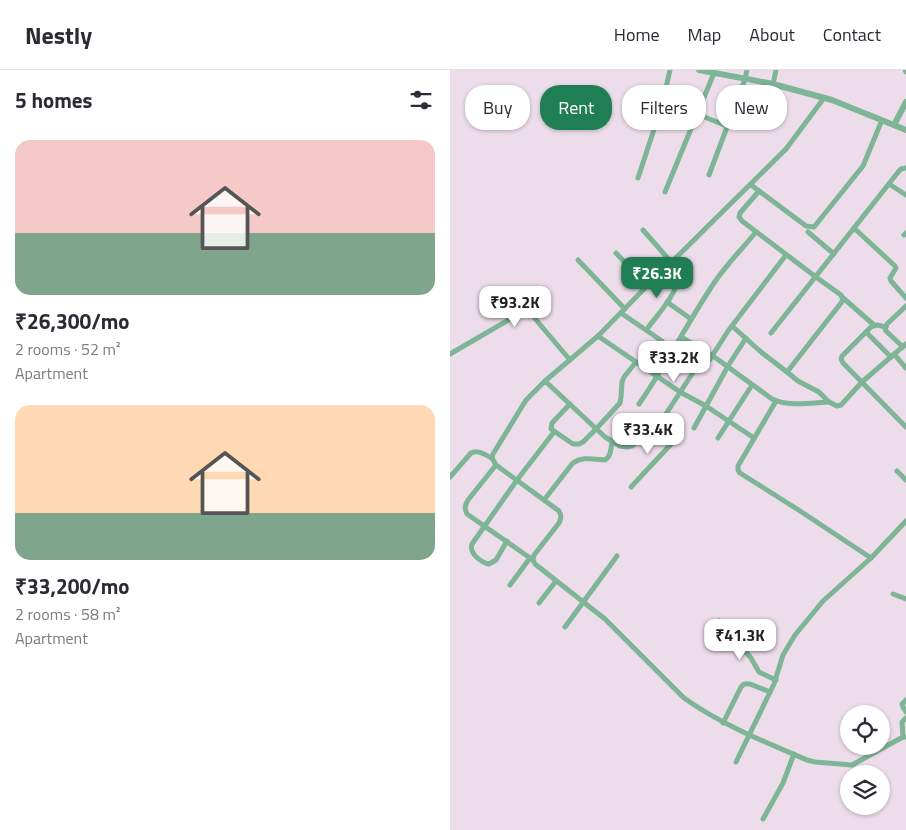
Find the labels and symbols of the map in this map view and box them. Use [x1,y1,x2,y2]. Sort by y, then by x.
pin: ₹26.3K [616,256,698,299]
pin: ₹93.2K [474,286,556,328]
pin: ₹33.2K [633,340,715,383]
pin: ₹33.4K [607,412,689,455]
pin: ₹41.3K [699,618,781,661]

